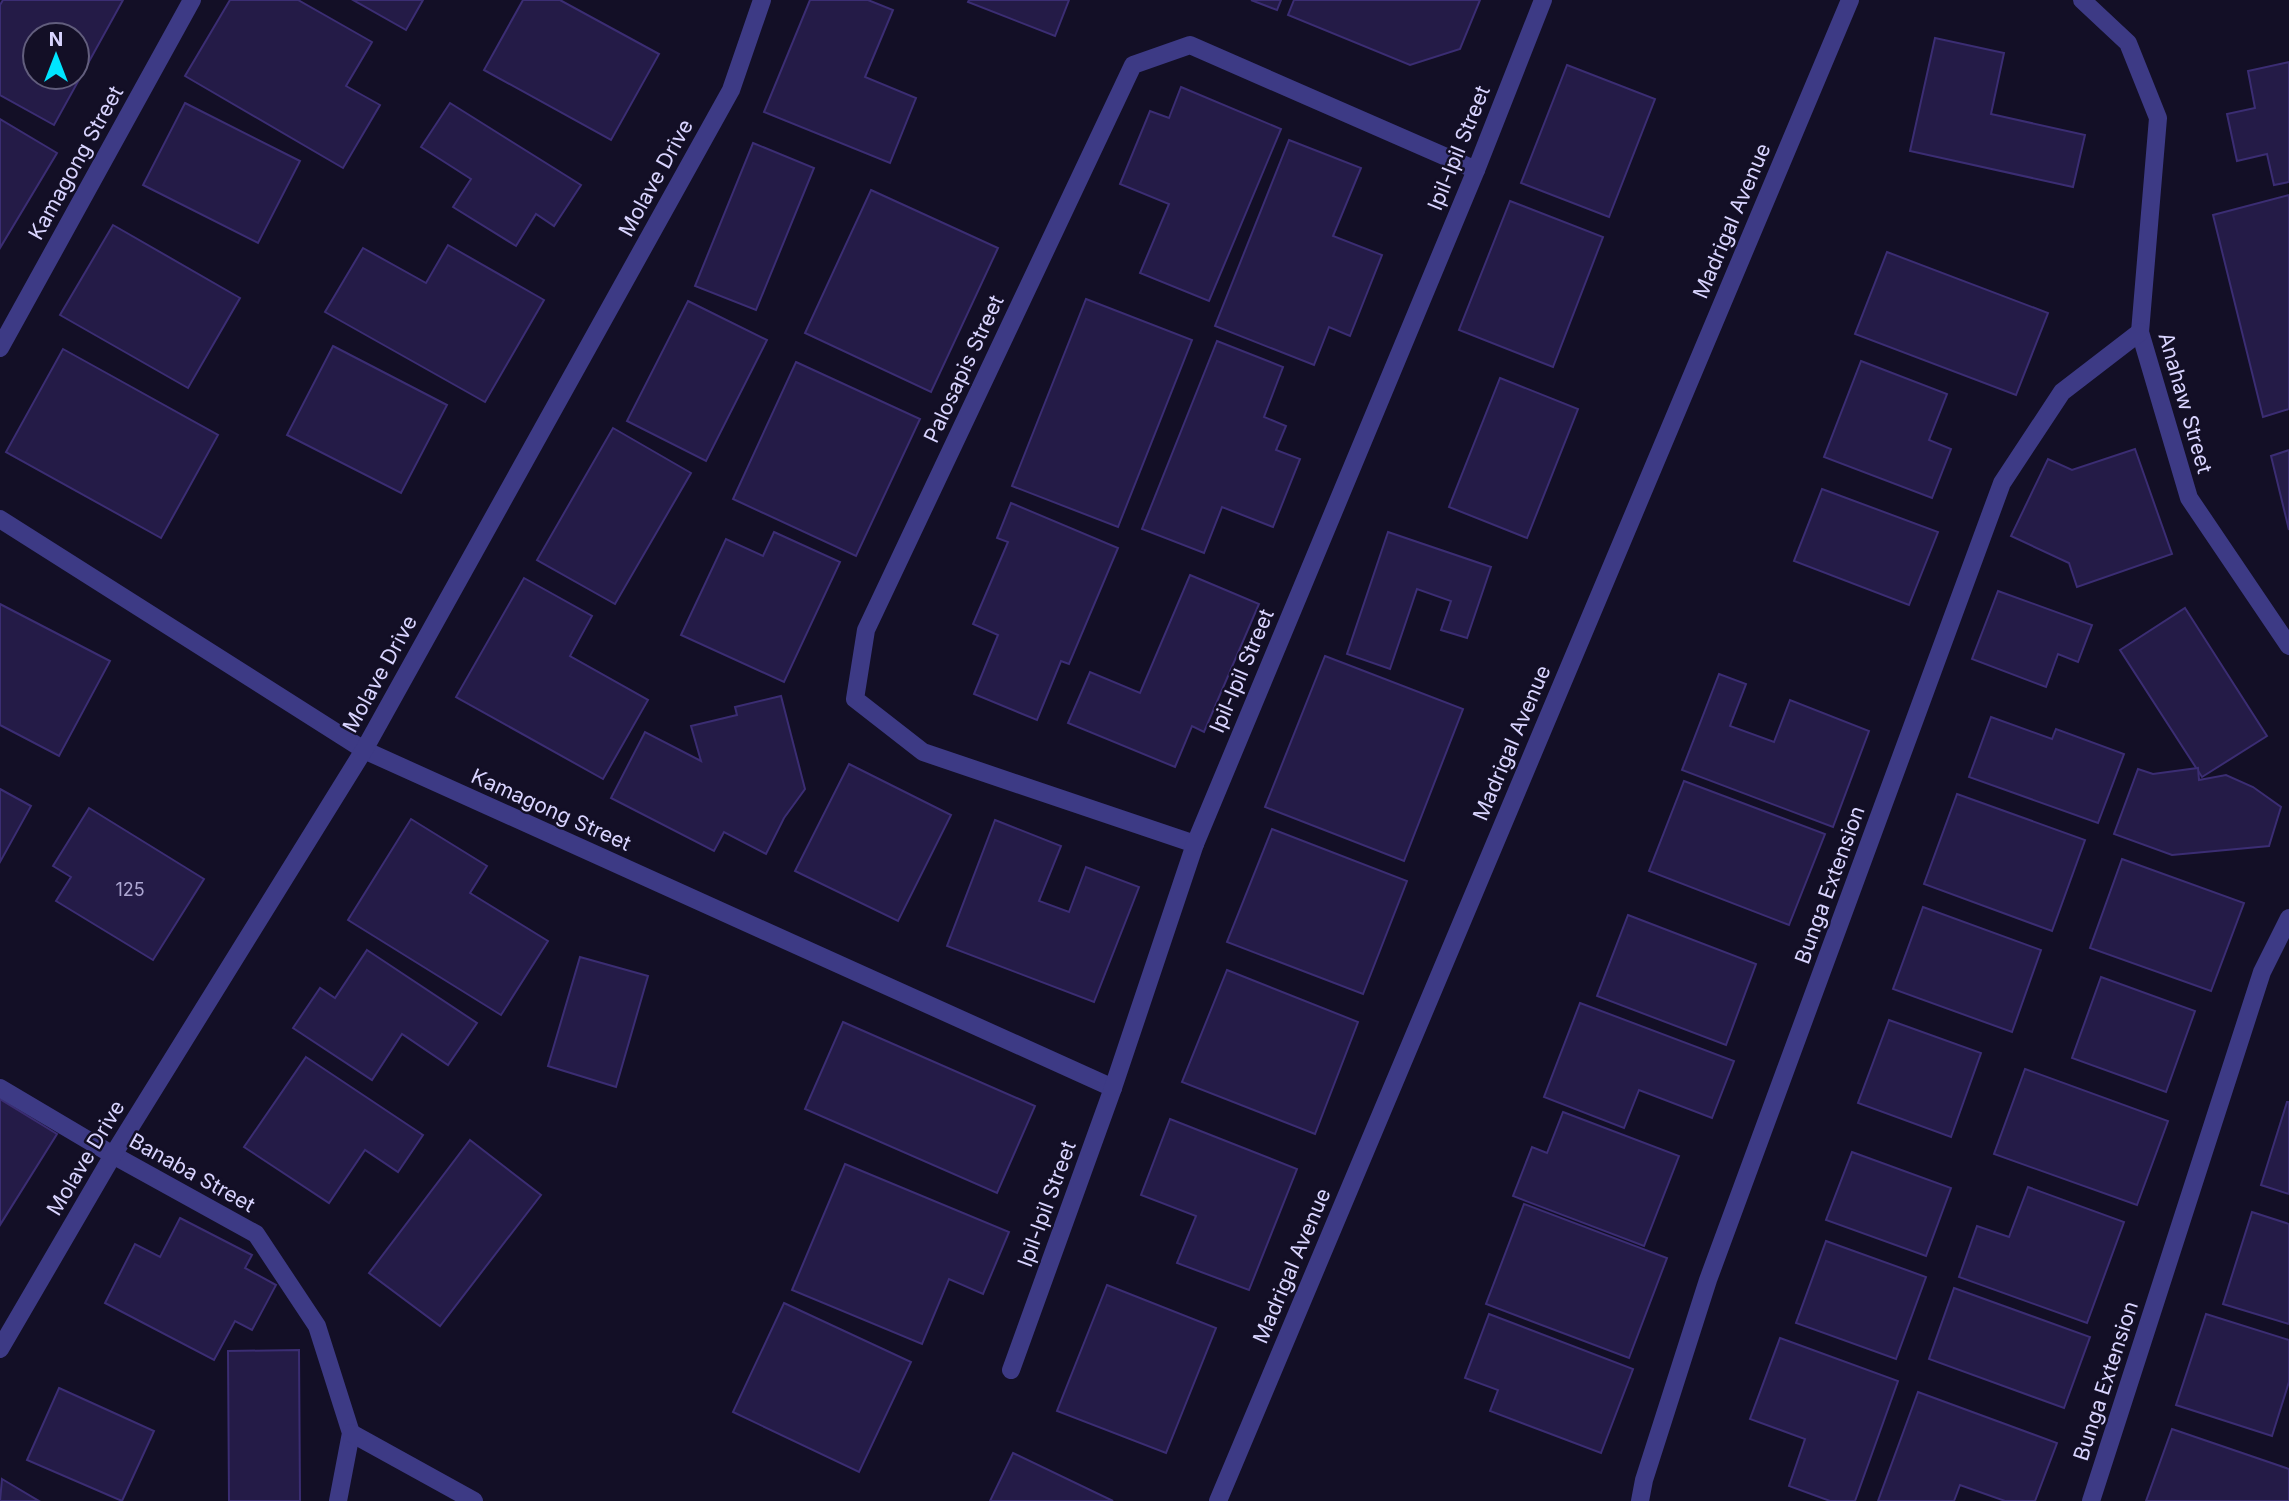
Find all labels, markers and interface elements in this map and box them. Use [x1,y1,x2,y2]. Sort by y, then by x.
north arrow [21,21,91,91]
text: N [49,28,63,51]
street label: Kamagong Street [23,81,128,244]
street label: Ipil-Ipil Street [1422,82,1495,214]
street label: Molave Drive [613,115,698,241]
street label: Madrigal Avenue [1688,139,1776,302]
street label: Palosapis Street [918,291,1009,447]
street label: Anahaw Street [2153,330,2218,476]
street label: Ipil-Ipil Street [1204,605,1279,737]
street label: Molave Drive [337,611,422,737]
street label: Madrigal Avenue [1468,661,1556,824]
street label: Kamagong Street [468,763,635,856]
street label: Bunga Extension [1789,803,1870,967]
house number: 125 [115,879,145,900]
street label: Molave Drive [41,1096,130,1220]
street label: Banaba Street [125,1128,260,1217]
street label: Ipil-Ipil Street [1012,1137,1081,1270]
street label: Madrigal Avenue [1248,1184,1336,1347]
street label: Bunga Extension [2068,1298,2143,1464]

